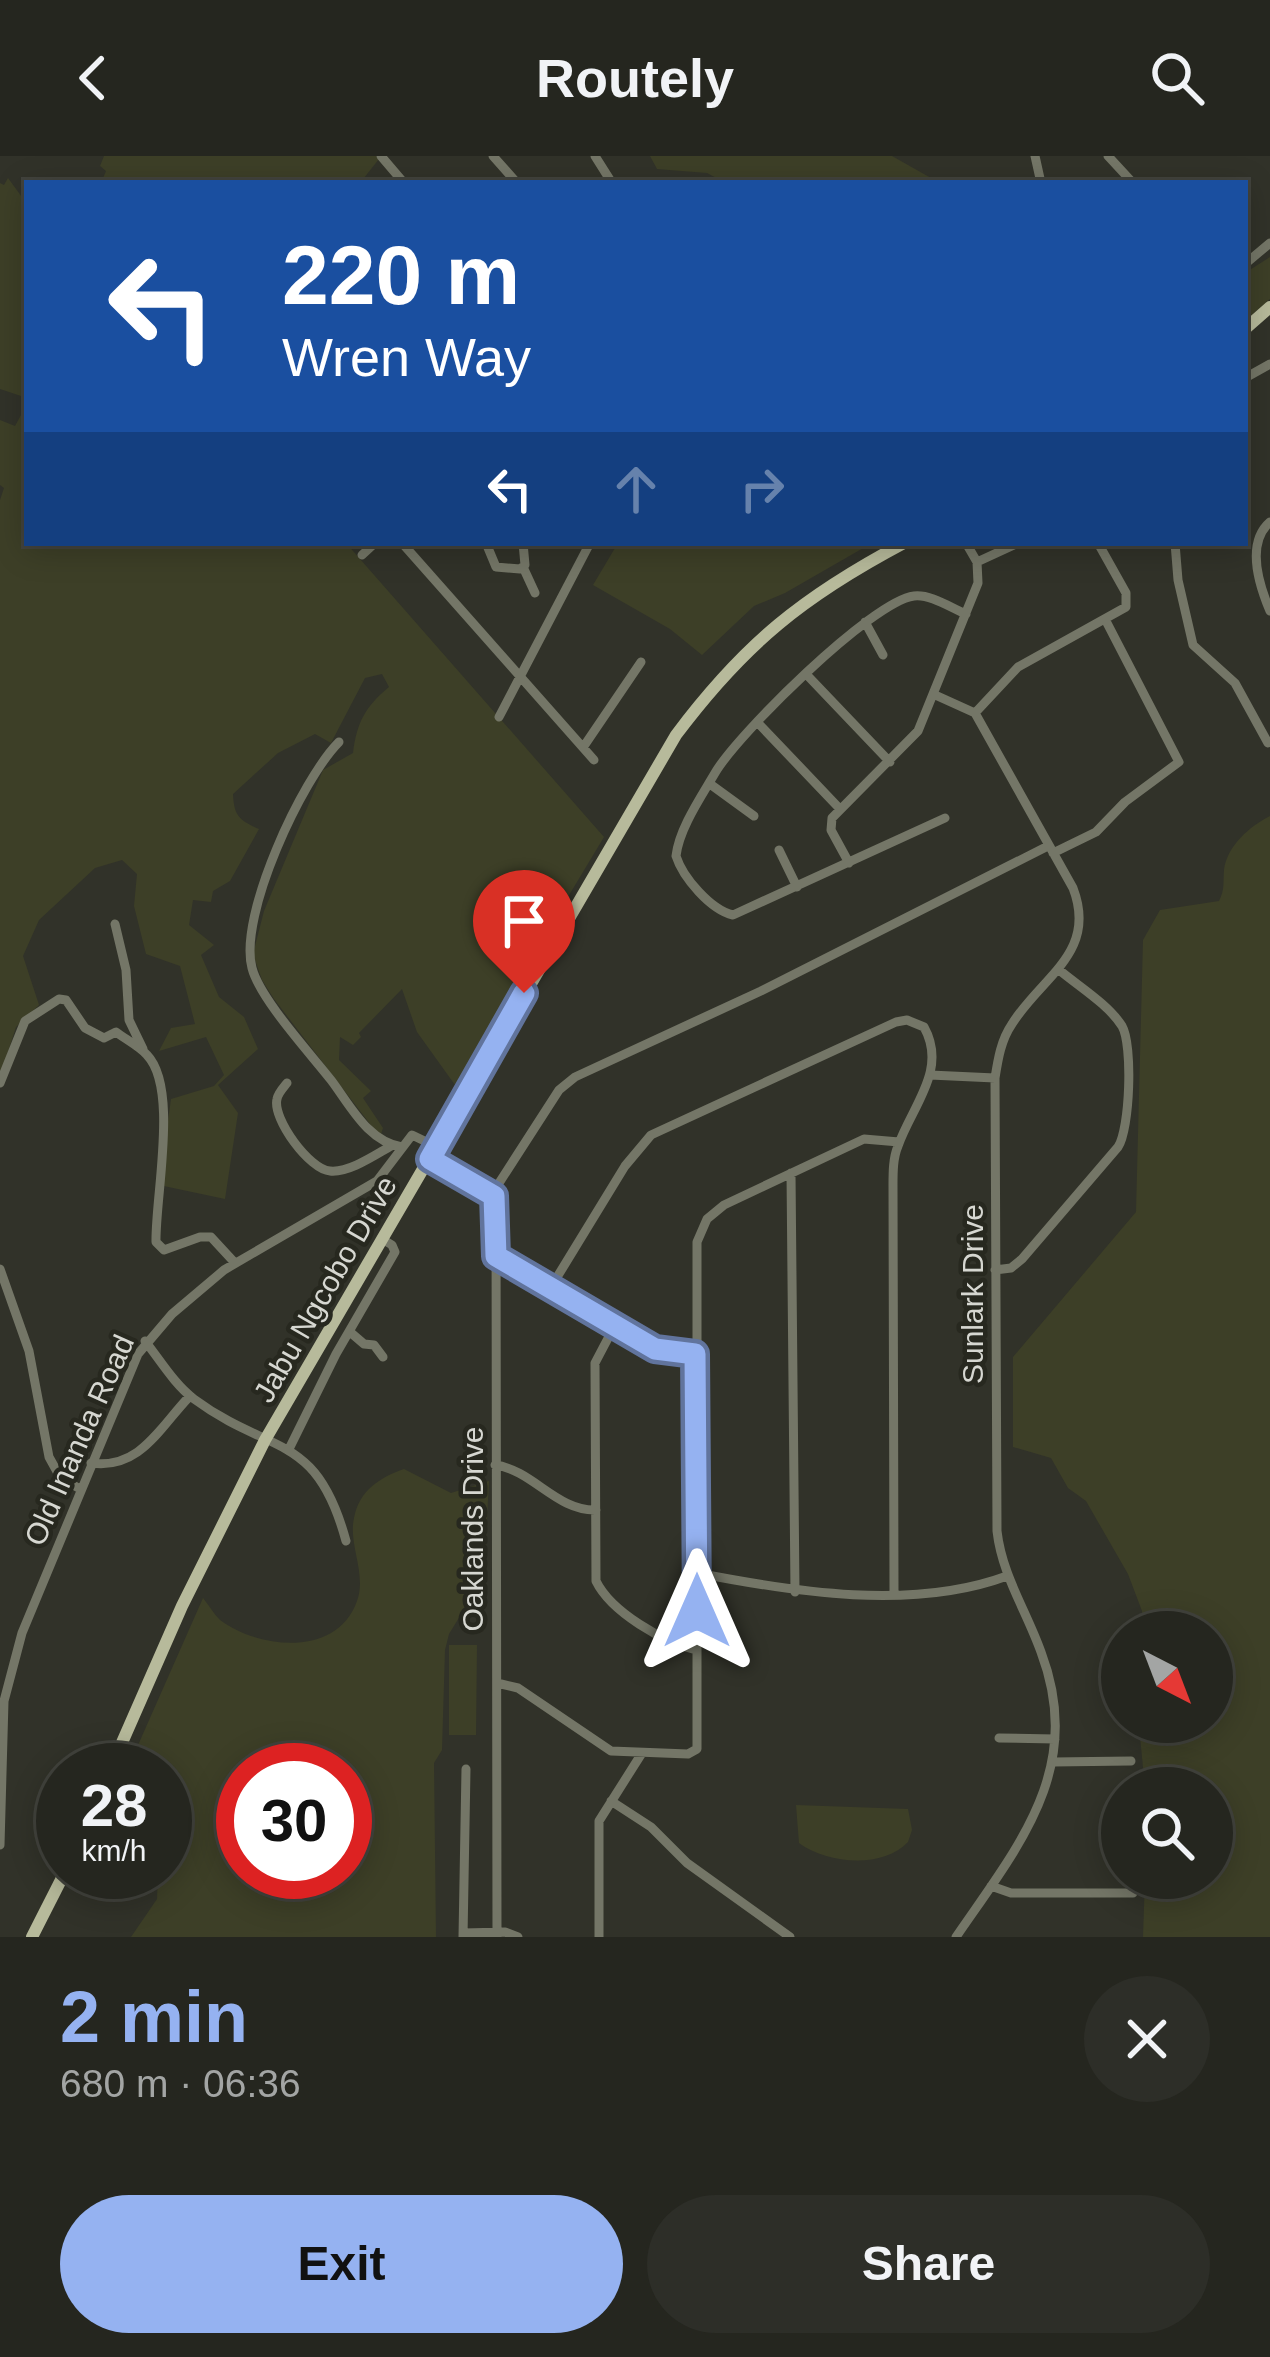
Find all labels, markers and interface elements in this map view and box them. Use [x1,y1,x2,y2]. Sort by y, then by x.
icon: back [60,45,126,111]
icon: search [1144,45,1210,111]
text: Routely [536,48,734,108]
icon: left [84,228,240,384]
text: 220 m [282,228,520,322]
text: Wren Way [282,327,531,387]
icon: left [477,456,543,522]
icon: ahead [603,456,669,522]
icon: right [729,456,795,522]
pin [473,870,575,993]
icon: arrive [491,888,557,954]
street label: Jabu Ngcobo Drive [247,1170,403,1408]
street label: Sunlark Drive [956,1204,989,1384]
street label: Old Inanda Road [18,1330,140,1550]
street label: Oaklands Drive [456,1426,489,1632]
position arrow [634,1548,760,1674]
north arrow [1101,1611,1233,1743]
map controls [1101,1611,1233,1899]
speed limit sign: 30 [216,1743,372,1899]
button: search [1101,1767,1233,1899]
text: 28 [81,1772,147,1839]
text: km/h [81,1834,147,1867]
button: close [1084,1976,1210,2102]
text: 2 min [60,1977,248,2057]
text: 680 m · 06:36 [60,2062,301,2105]
button: Exit [60,2195,623,2333]
button: Share [647,2195,1210,2333]

